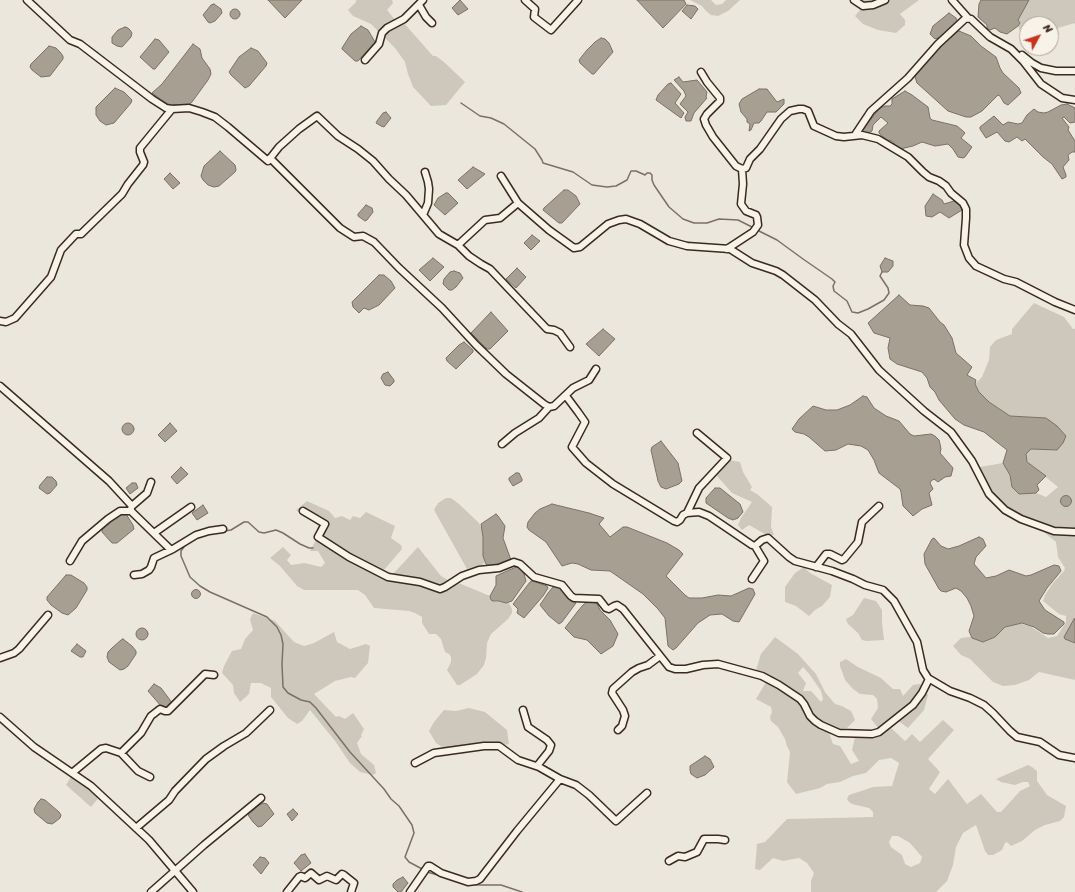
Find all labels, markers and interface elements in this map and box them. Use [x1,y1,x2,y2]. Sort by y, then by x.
north arrow [1019,16,1059,56]
text: N [1038,20,1058,38]

